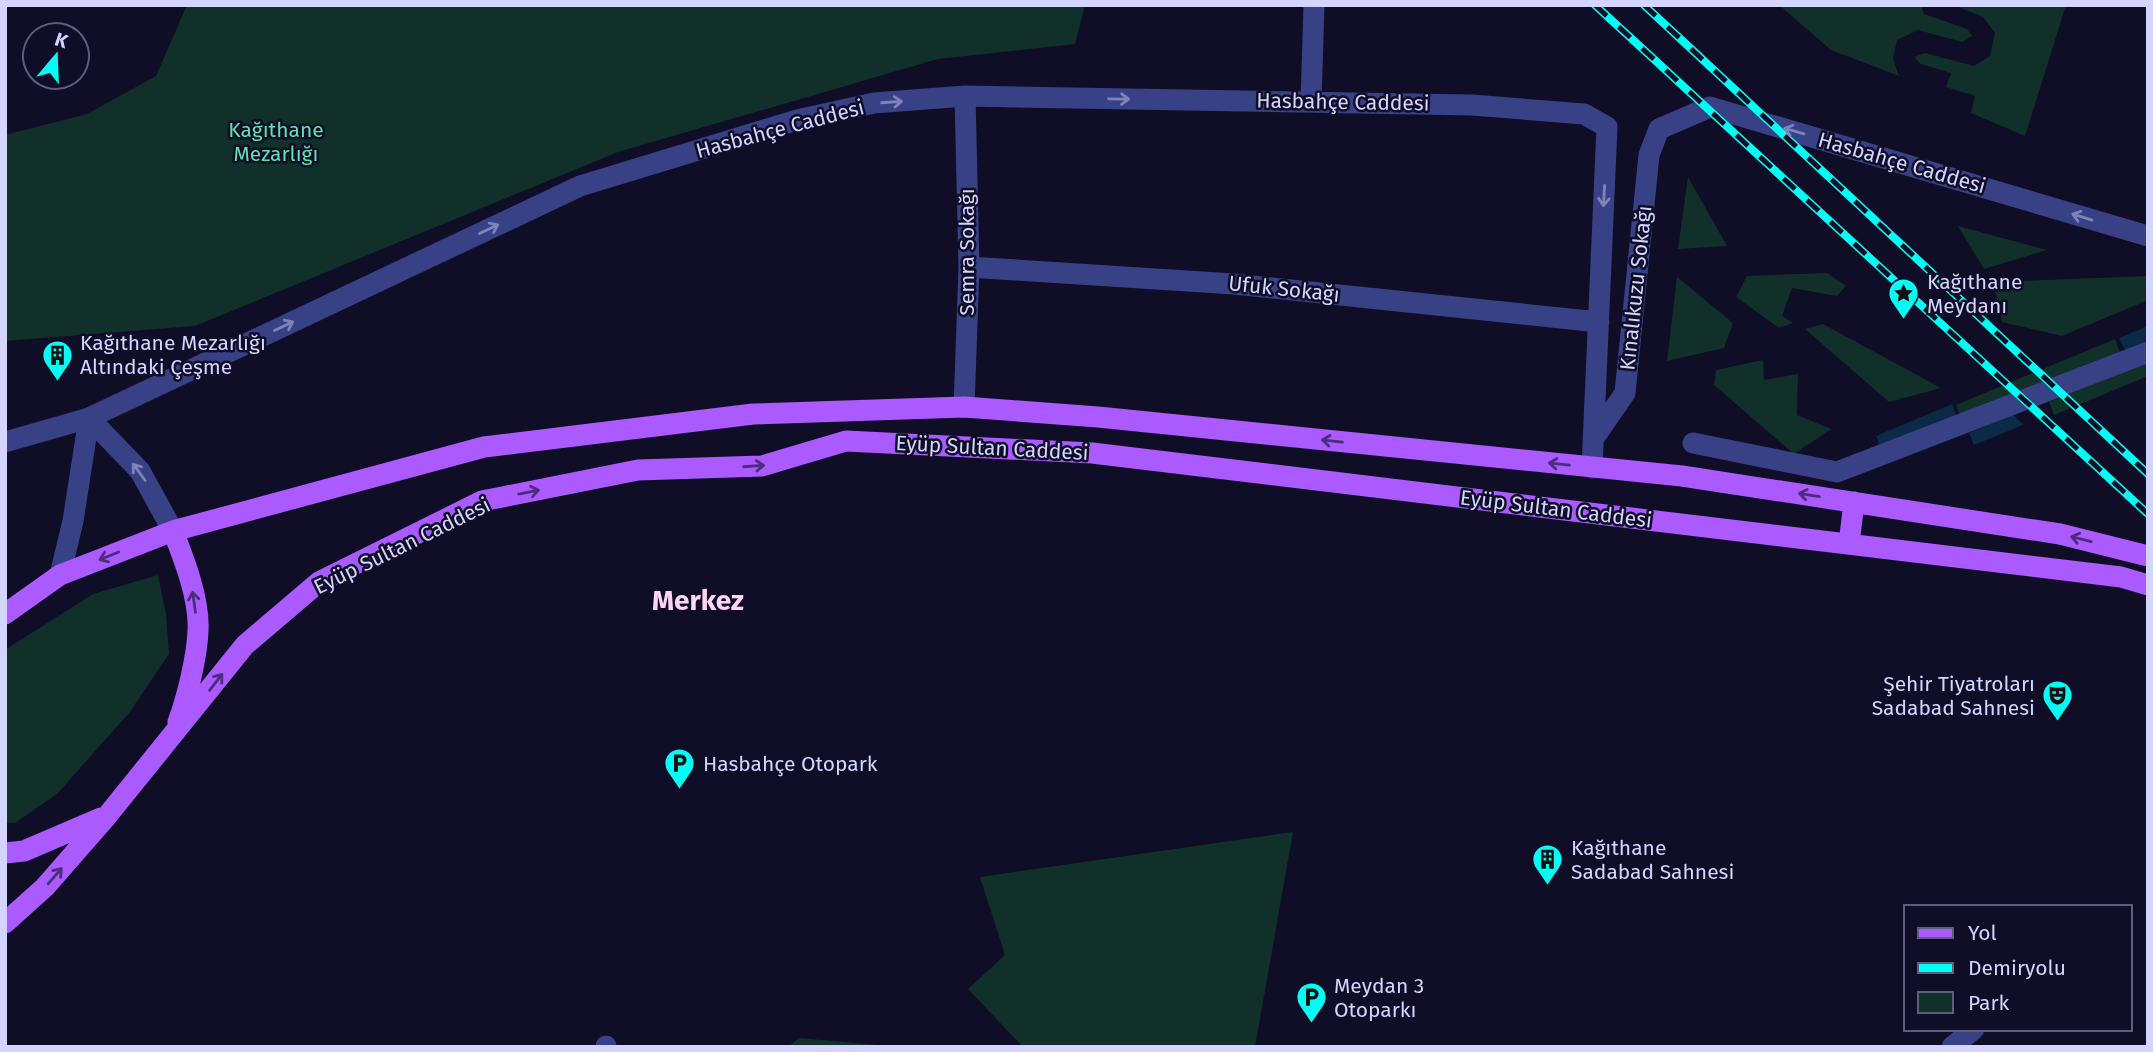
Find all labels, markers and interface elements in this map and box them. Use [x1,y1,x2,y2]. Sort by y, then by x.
north arrow [21,21,91,91]
text: K [52,28,72,54]
street label: Hasbahçe Caddesi [1256,87,1430,117]
one-way arrow [1107,92,1130,105]
street label: Hasbahçe Caddesi [693,94,867,164]
one-way arrow [880,95,902,108]
park label: Kağıthane Mezarlığı [228,117,324,167]
one-way arrow [1783,124,1805,137]
street label: Hasbahçe Caddesi [1815,127,1989,199]
one-way arrow [1598,184,1611,207]
street label: Semra Sokağı [954,188,980,316]
street label: Kınalıkuzu Sokağı [1614,204,1658,372]
one-way arrow [2072,209,2094,222]
one-way arrow [478,221,499,235]
place label: Kağıthane Meydanı [1927,269,2022,319]
street label: Ufuk Sokağı [1227,270,1341,308]
place icon: Kağıthane Meydanı [1887,277,1921,321]
one-way arrow [273,319,294,332]
place label: Kağıthane Mezarlığı Altındaki Çeşme [80,330,266,380]
building icon: Kağıthane Mezarlığı Altındaki Çeşme [40,338,74,382]
street label: Eyüp Sultan Caddesi [895,430,1089,466]
one-way arrow [1321,434,1344,447]
one-way arrow [1548,457,1570,470]
one-way arrow [743,459,765,472]
one-way arrow [132,463,146,482]
one-way arrow [517,484,540,498]
street label: Eyüp Sultan Caddesi [1459,484,1653,534]
one-way arrow [1798,488,1821,501]
street label: Eyüp Sultan Caddesi [309,492,495,600]
one-way arrow [2071,532,2093,545]
one-way arrow [99,550,120,563]
district label: Merkez [652,584,744,617]
one-way arrow [188,591,201,614]
place label: Şehir Tiyatroları Sadabad Sahnesi [1872,671,2035,721]
one-way arrow [208,673,223,692]
theatre icon: Şehir Tiyatroları Sadabad Sahnesi [2041,679,2075,723]
parking icon: Hasbahçe Otopark [663,747,697,791]
place label: Hasbahçe Otopark [703,751,878,777]
place label: Kağıthane Sadabad Sahnesi [1571,835,1734,885]
building icon: Kağıthane Sadabad Sahnesi [1531,843,1565,887]
one-way arrow [47,867,63,885]
legend [1904,905,2132,1031]
text: Yol [1968,920,1997,946]
text: Demiryolu [1968,955,2066,981]
place label: Meydan 3 Otoparkı [1334,973,1424,1023]
parking icon: Meydan 3 Otoparkı [1294,981,1328,1025]
text: Park [1968,990,2010,1016]

